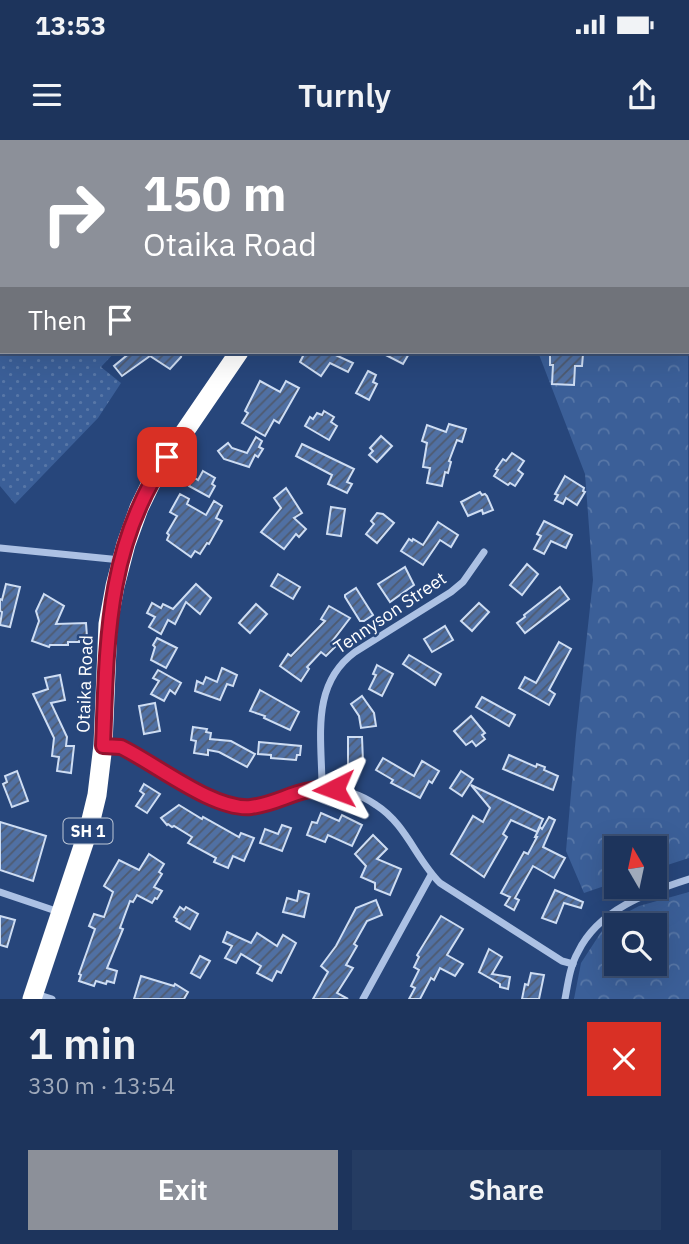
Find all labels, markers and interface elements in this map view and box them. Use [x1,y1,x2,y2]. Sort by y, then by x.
text: 13:53 [35,8,106,42]
text: Turnly [298,74,391,116]
icon: menu [28,76,66,114]
icon: share [623,76,661,114]
text: 150 m [143,161,287,224]
icon: right [28,168,119,259]
text: Otaika Road [143,223,317,265]
icon: arrive [101,301,139,339]
text: Then [28,303,87,337]
pin [137,427,197,487]
icon: arrive [148,438,186,476]
street label: Tennyson Street [329,566,450,659]
street label: Otaika Road [71,635,98,733]
position arrow [297,752,371,826]
road number: SH 1 [64,818,112,844]
north arrow [604,836,667,900]
map controls [604,836,667,976]
button: search [604,913,667,976]
text: 1 min [28,1016,137,1071]
button: close [587,1022,661,1096]
text: 330 m · 13:54 [28,1070,175,1100]
button: Exit [28,1150,338,1230]
button: Share [352,1150,661,1230]

